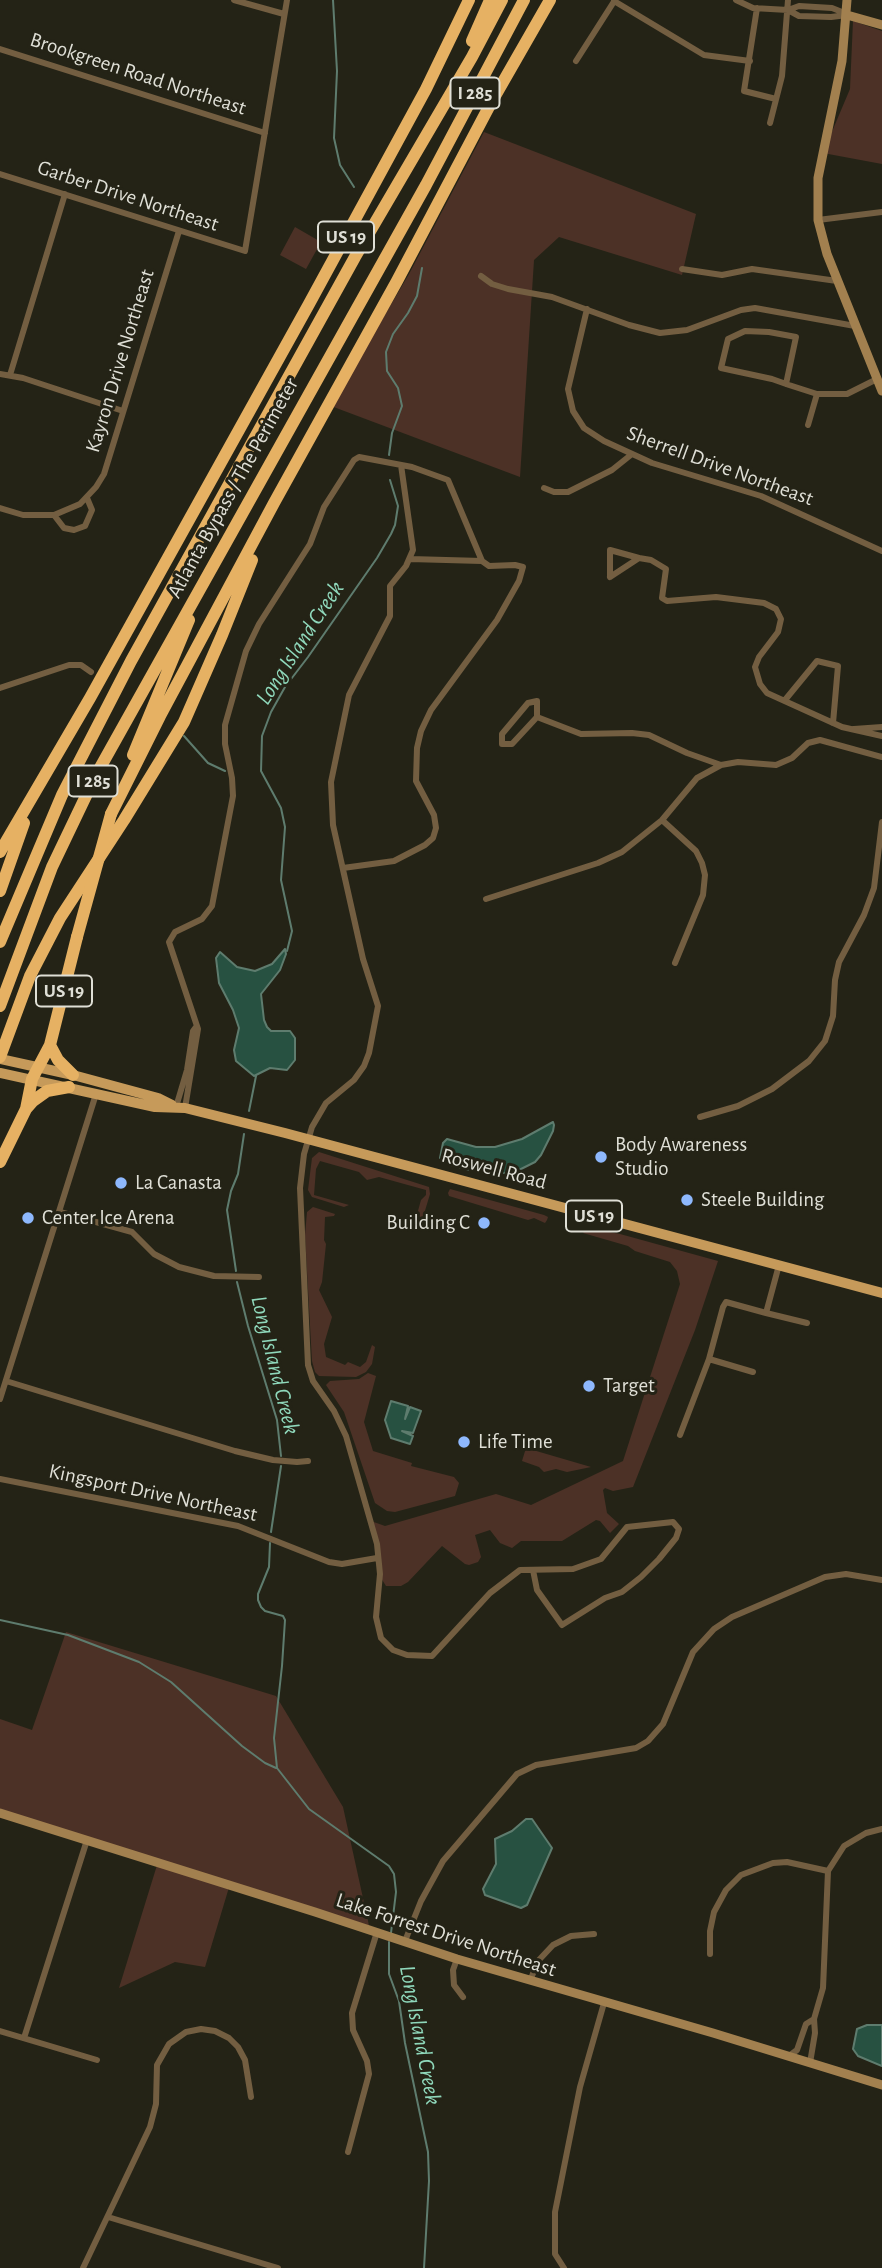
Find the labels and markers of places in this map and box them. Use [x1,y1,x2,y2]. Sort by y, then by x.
place label: Body Awareness Studio [615,1132,747,1182]
marker: Body Awareness Studio [593,1149,609,1165]
place label: La Canasta [135,1170,222,1196]
marker: La Canasta [113,1175,129,1191]
place label: Steele Building [701,1187,824,1213]
marker: Steele Building [679,1192,695,1208]
place label: Center Ice Arena [42,1205,175,1231]
marker: Center Ice Arena [20,1210,36,1226]
place label: Building C [386,1210,470,1236]
marker: Building C [476,1215,492,1231]
place label: Target [603,1373,655,1399]
marker: Target [581,1378,597,1394]
place label: Life Time [478,1429,553,1455]
marker: Life Time [456,1434,472,1450]

